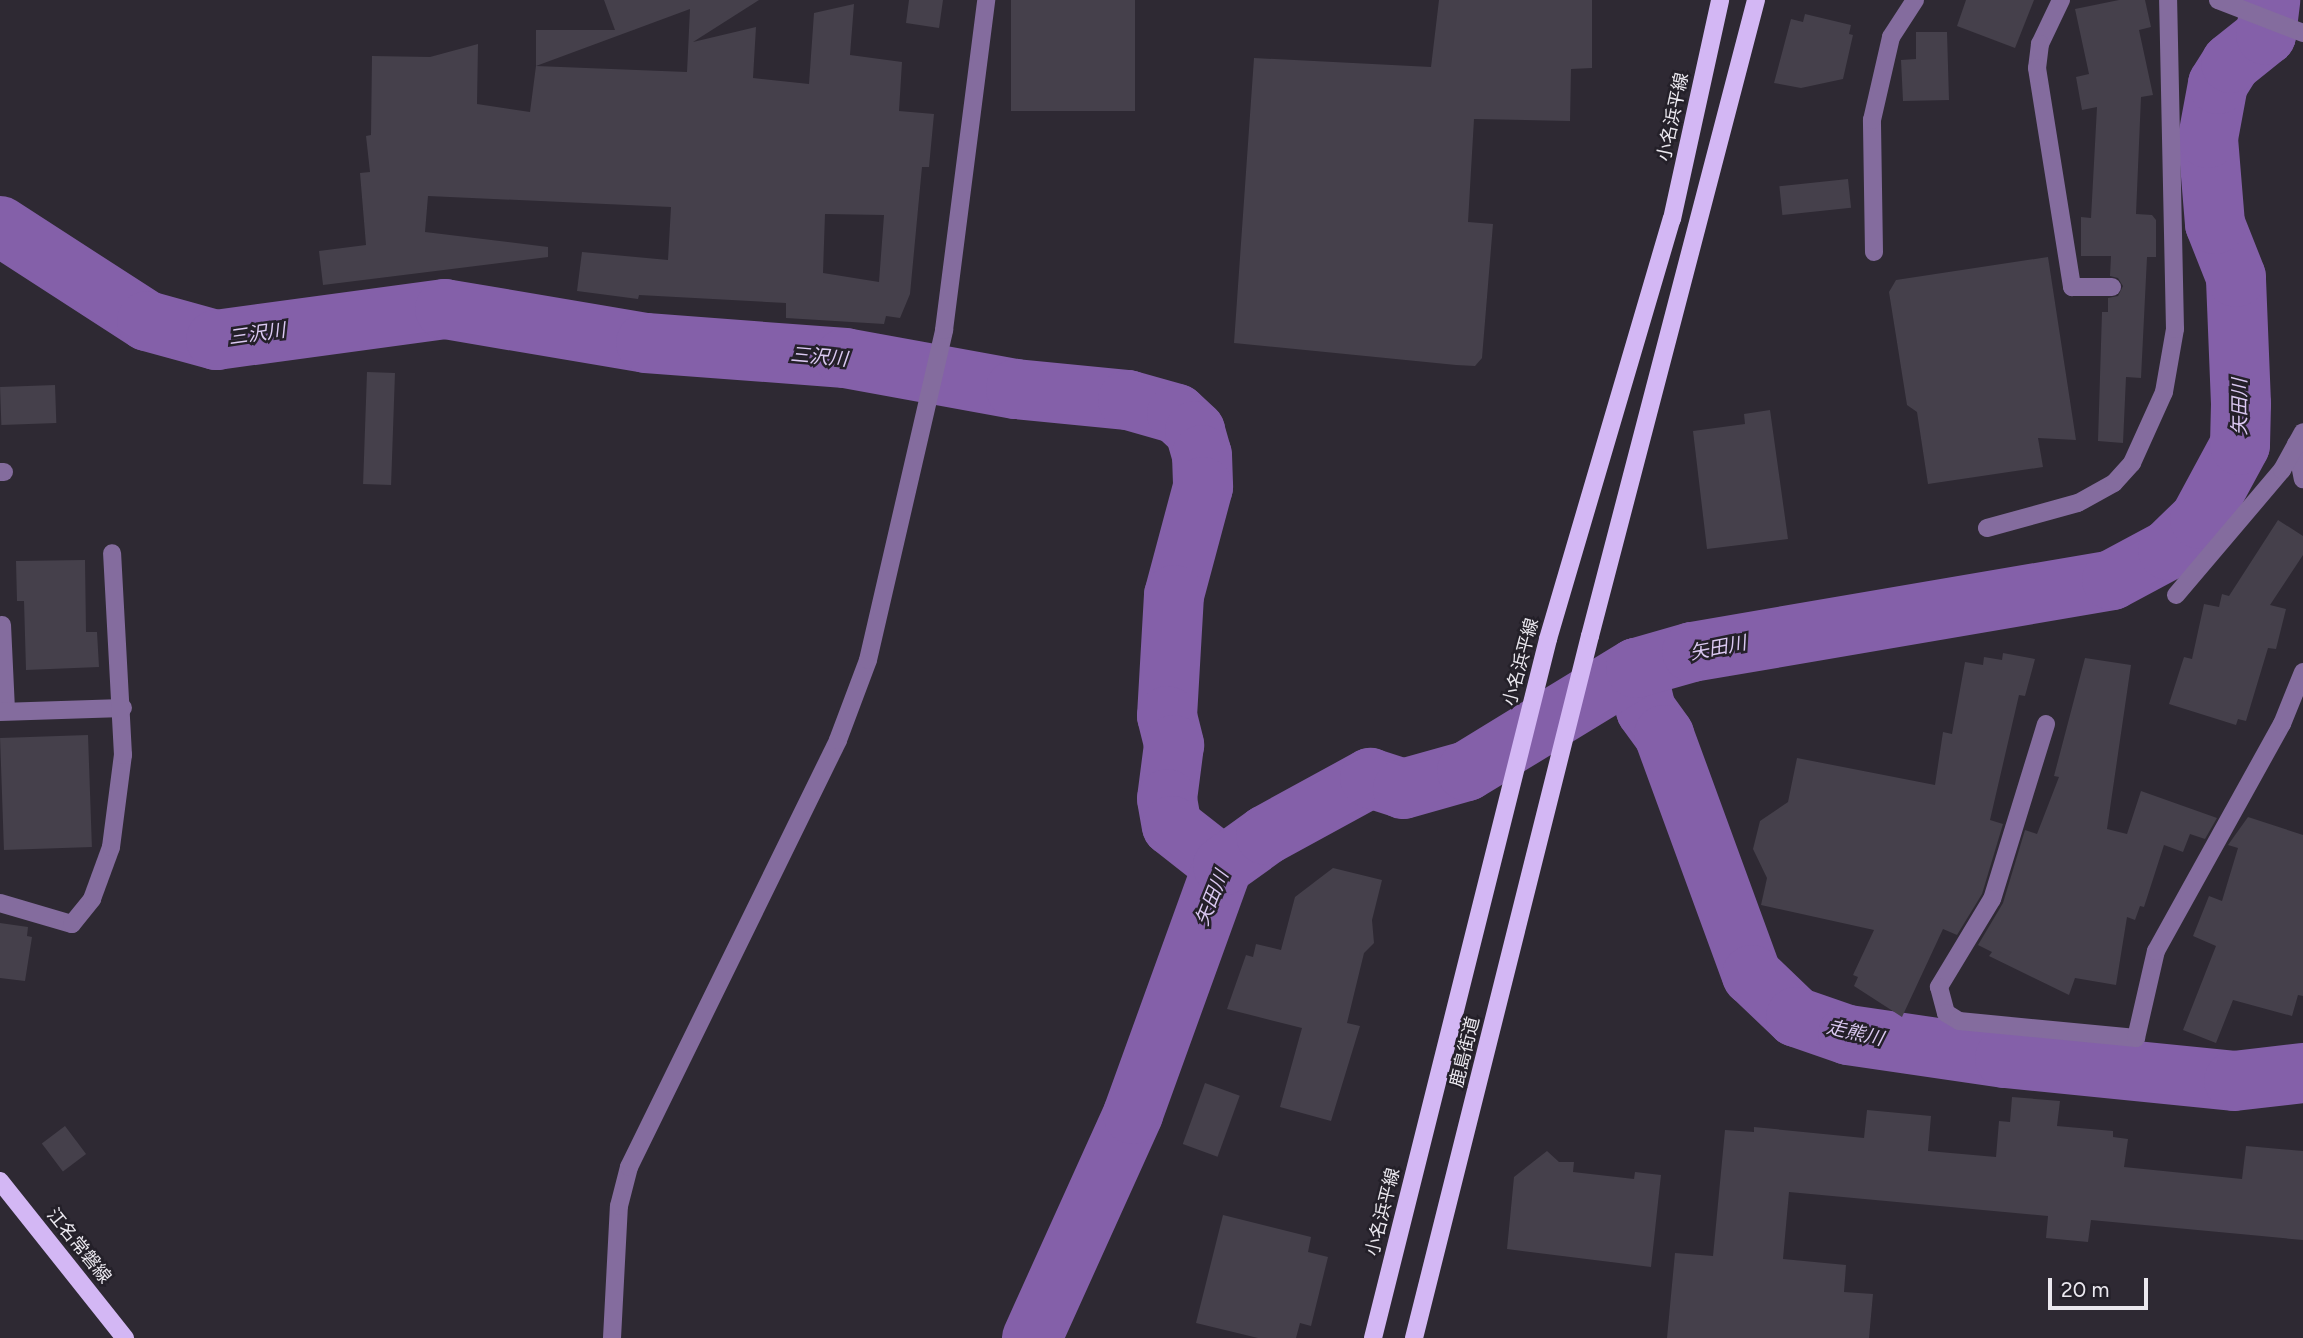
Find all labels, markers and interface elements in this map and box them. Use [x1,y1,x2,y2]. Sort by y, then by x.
street label: 小名浜平線 [1653,71,1693,163]
water label: 三沢川 [227,319,287,349]
water label: 三沢川 [790,343,848,371]
water label: 矢田川 [2229,379,2251,435]
street label: 小名浜平線 [1499,616,1543,708]
water label: 矢田川 [1688,631,1748,665]
water label: 矢田川 [1191,867,1233,929]
street label: 鹿島街道 [1446,1014,1484,1090]
water label: 走熊川 [1825,1015,1885,1051]
street label: 小名浜平線 [1362,1166,1404,1258]
street label: 江名常磐線 [42,1204,116,1288]
scale bar [2051,1264,2151,1308]
text: 20 m [2061,1277,2109,1302]

